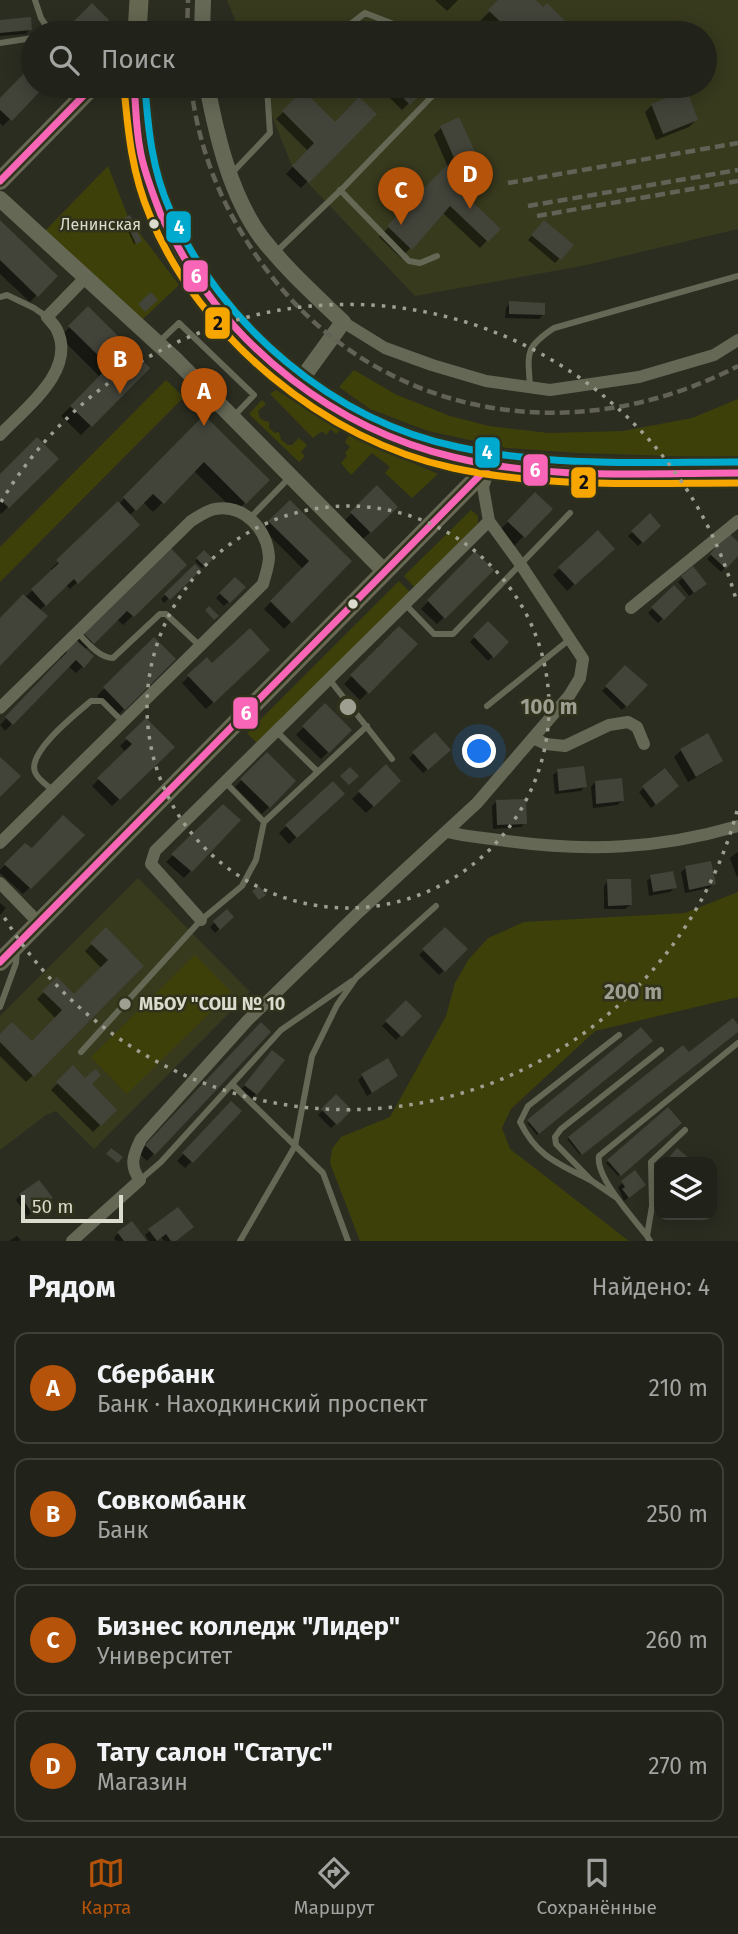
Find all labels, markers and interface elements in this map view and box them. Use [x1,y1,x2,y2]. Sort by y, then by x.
search box [21,21,717,98]
icon: search [45,41,83,79]
text: Поиск [101,44,175,75]
pin: D [447,151,493,209]
pin: C [378,167,424,225]
line badge: 4 [165,210,192,244]
place label: Ленинская [60,215,141,234]
text: 4 [174,216,185,239]
marker: Ленинская [147,217,161,231]
line badge: 6 [182,259,209,293]
text: 6 [191,265,202,288]
line badge: 2 [204,306,231,340]
text: 2 [213,312,223,335]
pin: B [97,336,143,394]
pin: A [181,368,227,426]
line badge: 4 [474,436,501,469]
text: 4 [482,441,493,464]
line badge: 6 [522,453,549,487]
text: 6 [530,459,541,482]
line badge: 2 [570,466,597,499]
text: 2 [579,471,589,494]
unlabelled marker [346,597,360,611]
text: 100 m [520,694,578,720]
centre of rings [336,695,360,719]
line badge: 6 [232,696,259,730]
text: 6 [241,702,252,725]
your location [462,734,496,768]
text: 200 m [604,979,662,1005]
place label: МБОУ "СОШ № 10 [139,993,285,1015]
marker: МБОУ "СОШ № 10 [117,996,133,1012]
map controls [654,1157,717,1220]
button: layers [654,1157,717,1220]
scale bar [21,1192,122,1224]
text: 50 m [32,1195,73,1218]
text: Рядом [28,1269,116,1305]
text: Найдено: 4 [592,1273,710,1301]
text: Сбербанк [97,1359,215,1390]
text: A [46,1374,60,1402]
text: 210 m [649,1374,708,1402]
text: Банк · Находкинский проспект [97,1390,427,1418]
text: Совкомбанк [97,1485,246,1516]
text: B [46,1500,60,1528]
text: 250 m [646,1500,708,1528]
text: Банк [97,1516,148,1544]
text: Бизнес колледж "Лидер" [97,1611,400,1642]
text: C [46,1626,60,1654]
text: 260 m [646,1626,708,1654]
text: Университет [97,1642,232,1670]
text: Тату салон "Статус" [97,1737,333,1768]
text: D [46,1752,60,1780]
text: 270 m [648,1752,708,1780]
text: Магазин [97,1768,188,1796]
tab: Карта [81,1854,131,1919]
tab: Маршрут [294,1854,374,1919]
tab: Сохранённые [537,1854,657,1919]

